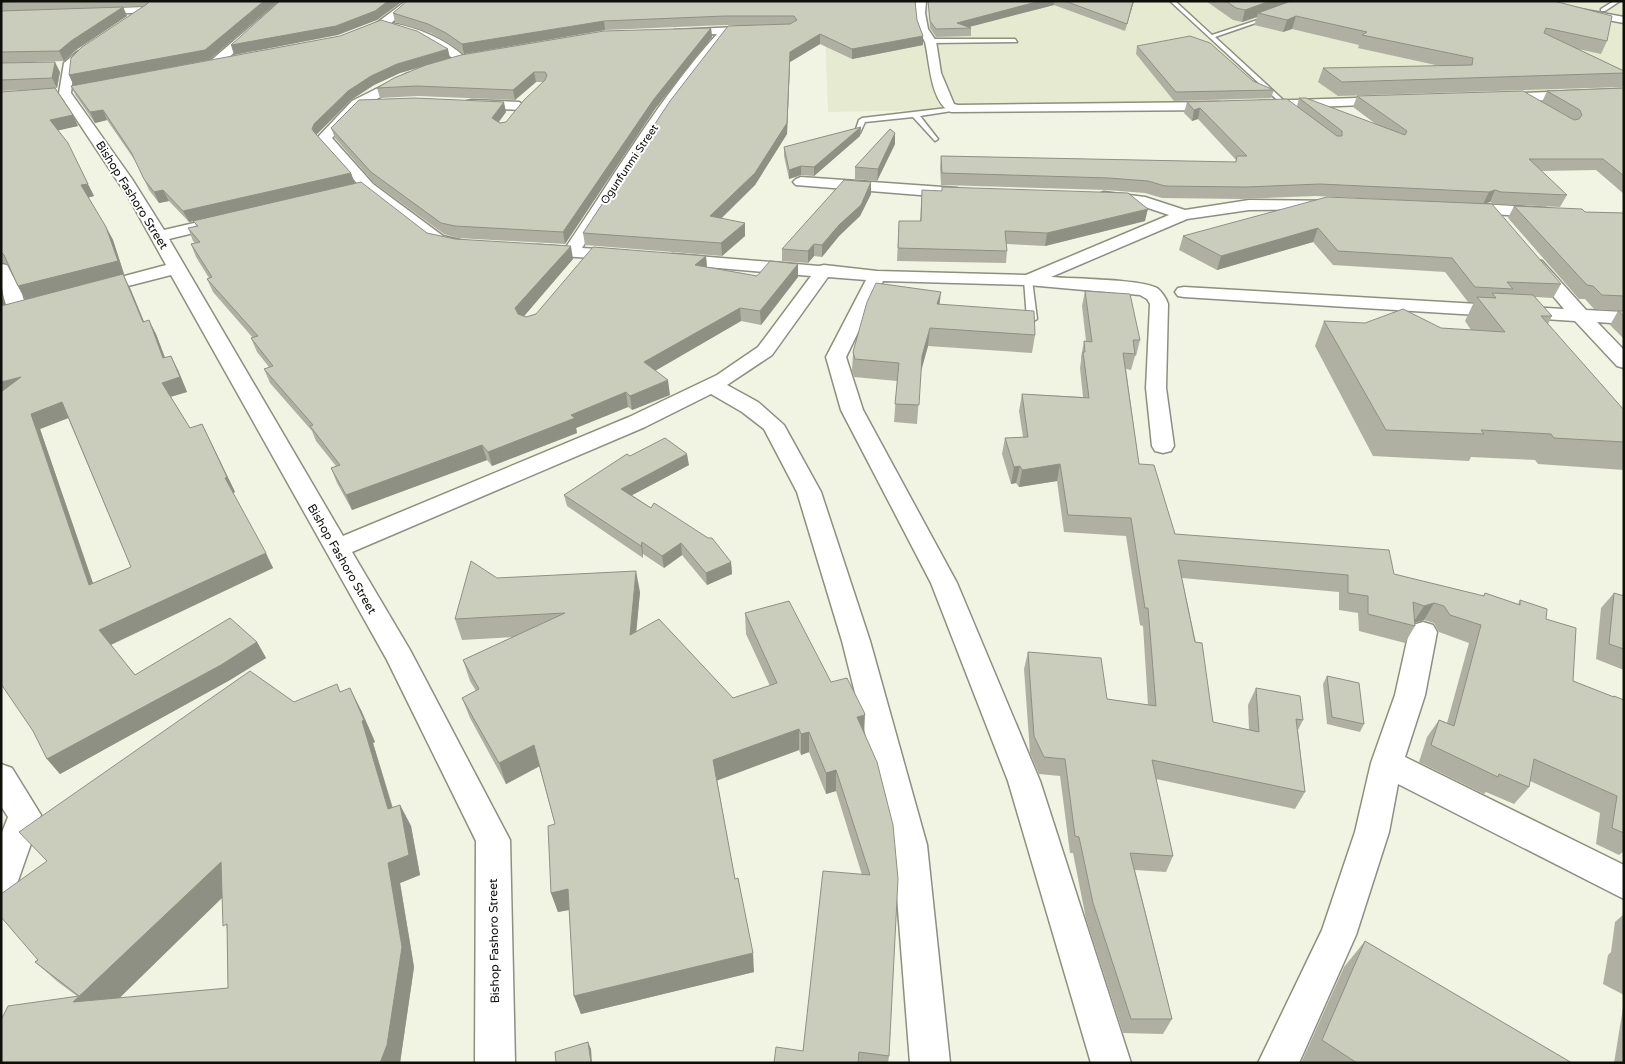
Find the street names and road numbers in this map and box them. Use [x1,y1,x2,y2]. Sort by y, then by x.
street label: Ogunfunmi Street [598,122,661,207]
street label: Bishop Fashoro Street [93,138,171,252]
street label: Bishop Fashoro Street [305,501,379,617]
street label: Bishop Fashoro Street [486,878,502,1004]

